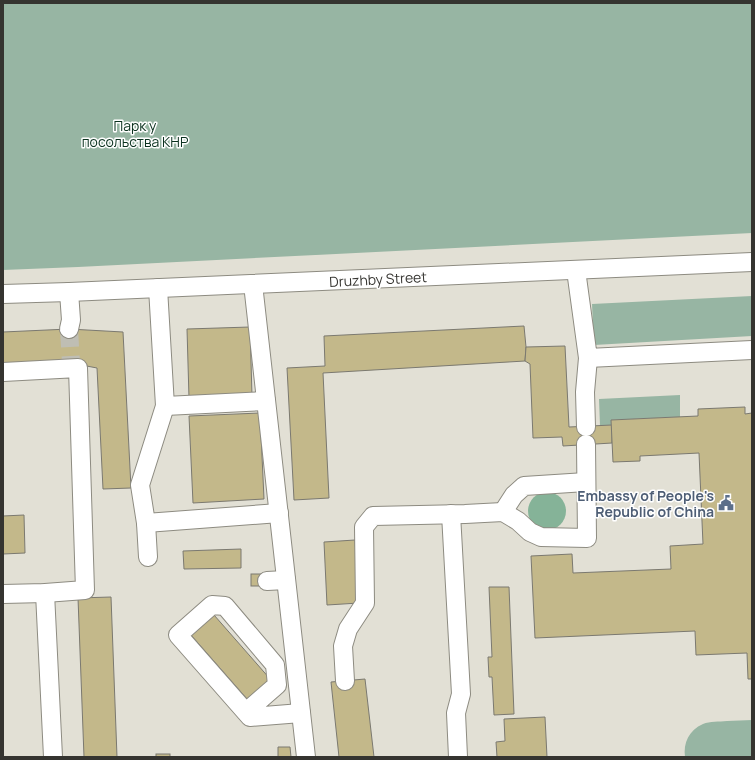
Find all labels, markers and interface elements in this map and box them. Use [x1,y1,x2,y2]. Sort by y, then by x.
park label: Парк у посольства КНР [82,116,189,151]
street label: Druzhby Street [329,267,428,291]
place label: Embassy of People's Republic of China [577,486,714,521]
public building icon: Embassy of People's Republic of China [717,494,735,512]

